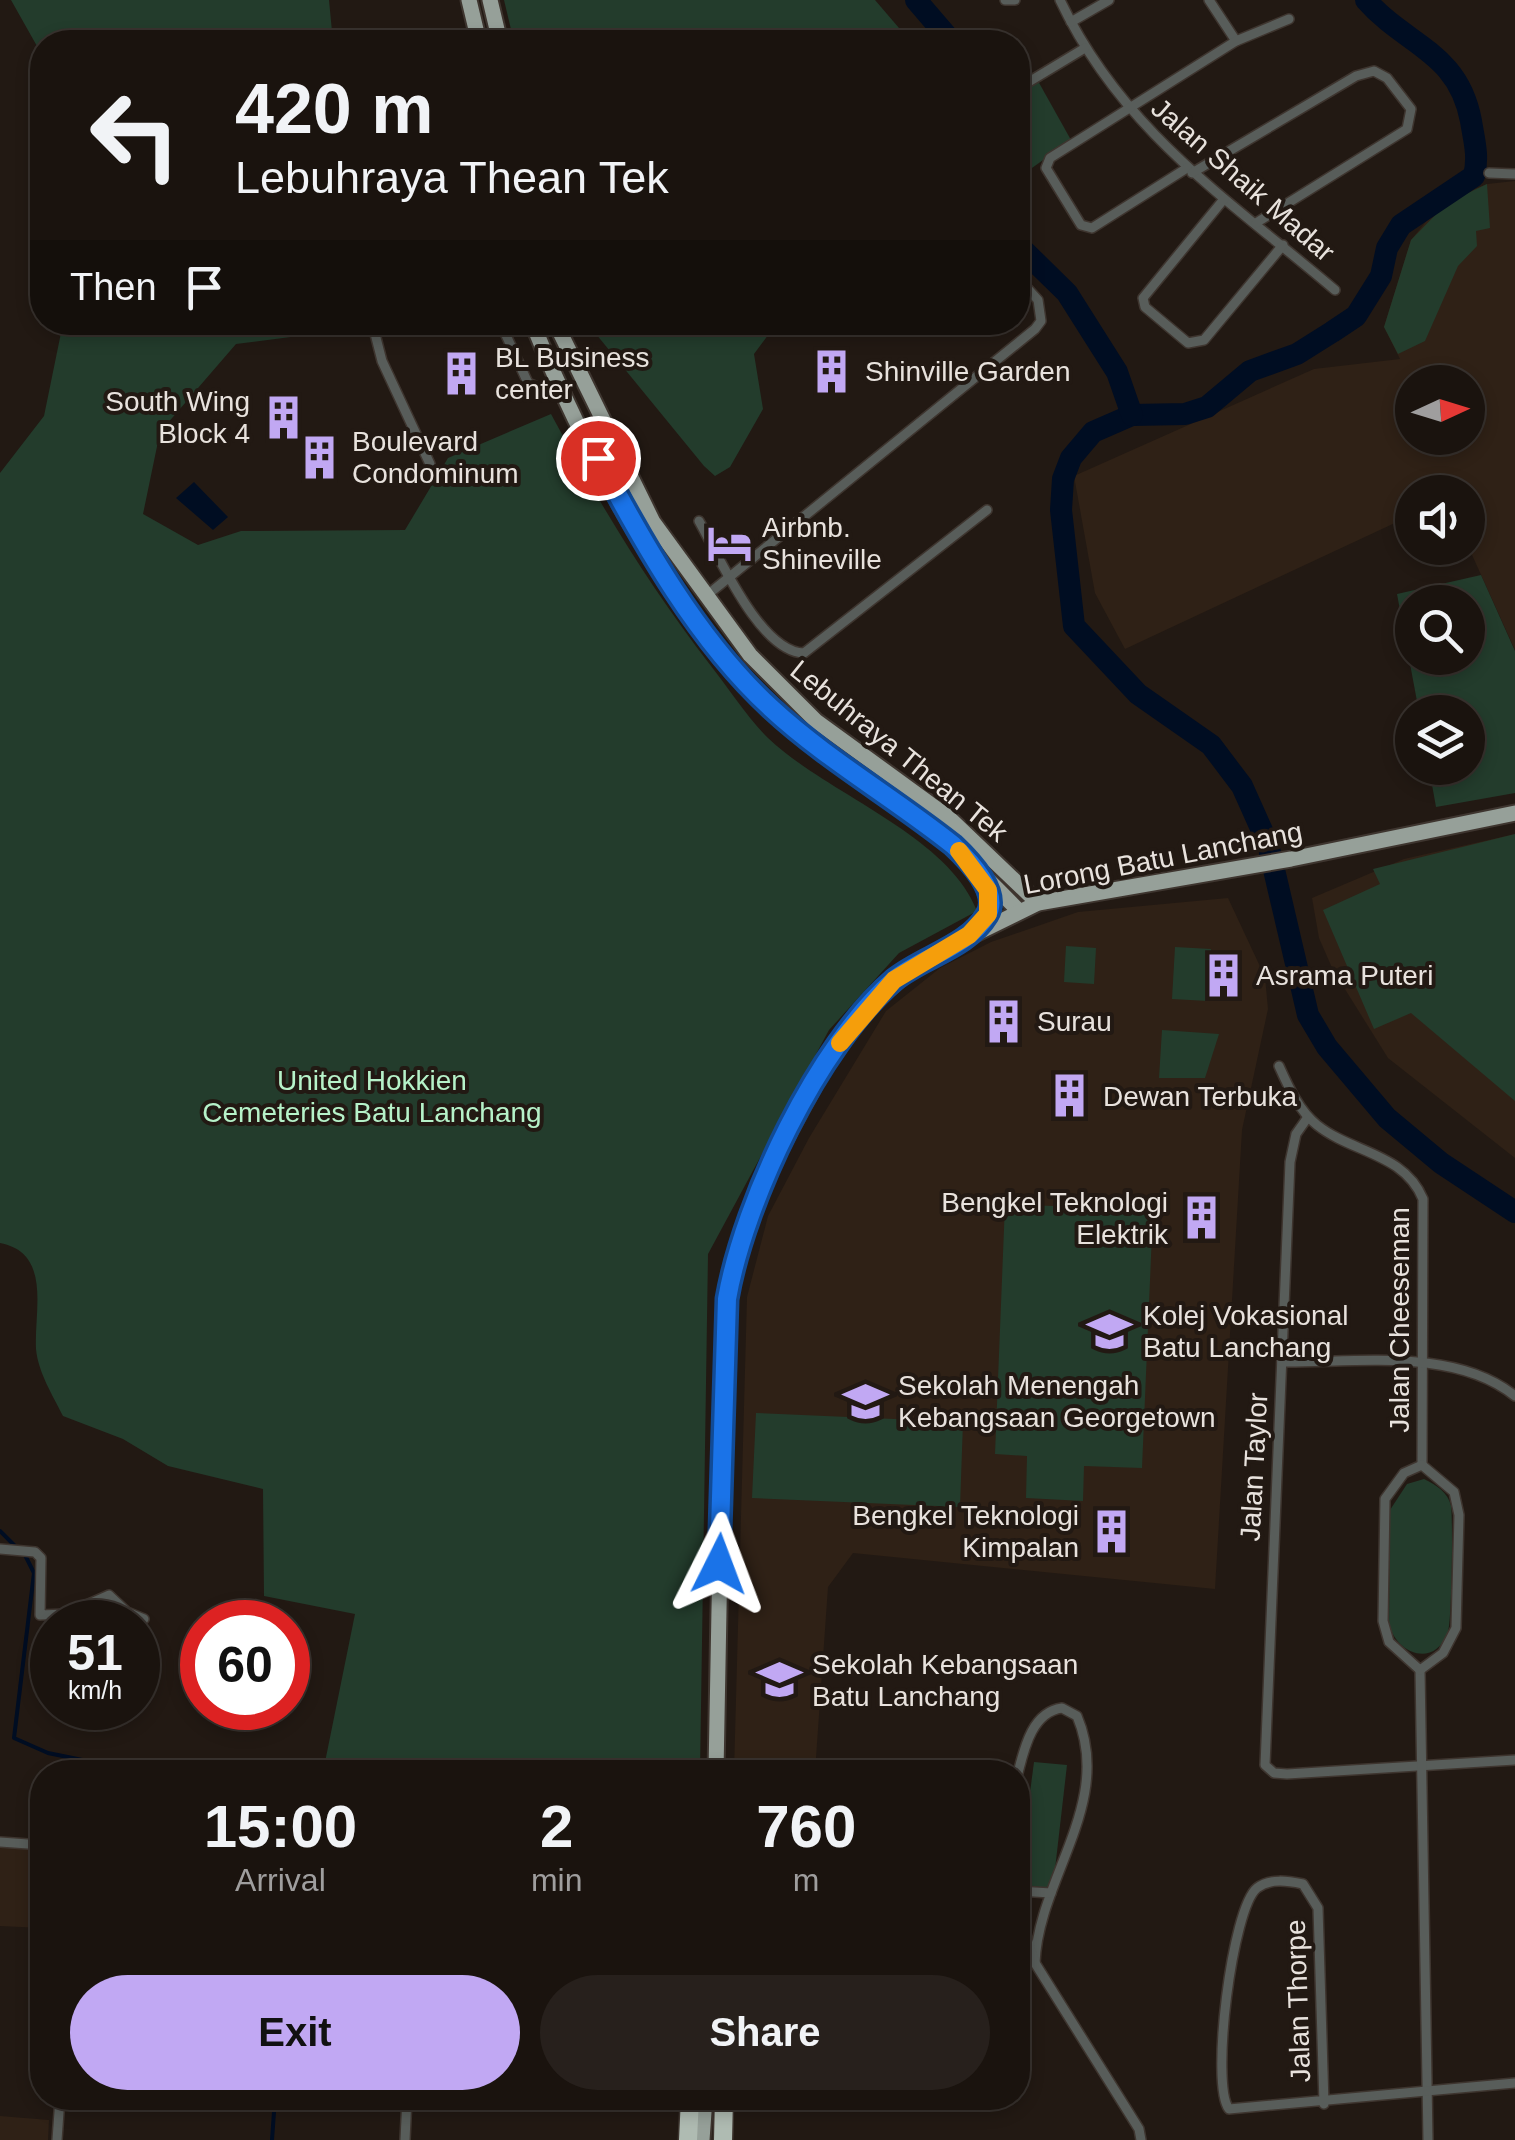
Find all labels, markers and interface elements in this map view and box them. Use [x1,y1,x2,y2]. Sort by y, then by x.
icon: left [70,70,200,200]
text: 420 m [235,70,433,148]
street label: Jalan Shaik Madar [1145,92,1341,268]
text: Lebuhraya Thean Tek [235,152,669,203]
icon: arrive [177,260,232,315]
text: Then [70,266,157,308]
place label: BL Business center [495,342,650,405]
building icon: Shinville Garden [808,347,856,395]
building icon: BL Business center [438,349,486,397]
place label: Shinville Garden [865,356,1070,387]
north arrow [1395,365,1485,455]
map controls [1395,365,1485,785]
place label: South Wing Block 4 [105,386,250,449]
building icon: South Wing Block 4 [259,393,307,441]
pin [556,416,641,501]
place label: Boulevard Condominum [352,426,519,489]
icon: arrive [571,431,626,486]
building icon: Boulevard Condominum [295,433,343,481]
button: sound [1395,475,1485,565]
place label: Airbnb. Shineville [762,512,882,575]
hotel icon: Airbnb. Shineville [705,519,753,567]
button: search [1395,585,1485,675]
street label: Lebuhraya Thean Tek [784,654,1014,849]
button: layers [1395,695,1485,785]
street label: Lorong Batu Lanchang [1021,816,1305,900]
building icon: Asrama Puteri [1199,951,1247,999]
place label: Asrama Puteri [1256,960,1433,991]
building icon: Surau [980,997,1028,1045]
place label: Surau [1037,1006,1112,1037]
park label: United Hokkien Cemeteries Batu Lanchang [202,1065,542,1128]
building icon: Dewan Terbuka [1046,1072,1094,1120]
place label: Dewan Terbuka [1103,1081,1297,1112]
place label: Bengkel Teknologi Elektrik [941,1187,1169,1250]
building icon: Bengkel Teknologi Elektrik [1177,1194,1225,1242]
street label: Jalan Cheeseman [1384,1207,1415,1433]
place label: Kolej Vokasional Batu Lanchang [1143,1300,1348,1363]
school or university icon: Kolej Vokasional Batu Lanchang [1086,1307,1134,1355]
place label: Sekolah Menengah Kebangsaan Georgetown [898,1370,1216,1433]
school or university icon: Sekolah Menengah Kebangsaan Georgetown [841,1377,889,1425]
street label: Jalan Taylor [1235,1392,1273,1542]
place label: Bengkel Teknologi Kimpalan [852,1500,1079,1563]
building icon: Bengkel Teknologi Kimpalan [1088,1507,1136,1555]
position arrow [667,1512,771,1616]
speed limit sign: 60 [180,1600,310,1730]
text: 51 [67,1625,123,1681]
place label: Sekolah Kebangsaan Batu Lanchang [812,1649,1078,1712]
school or university icon: Sekolah Kebangsaan Batu Lanchang [755,1656,803,1704]
text: km/h [68,1676,122,1704]
text: 15:00 [204,1793,357,1860]
text: 2 [540,1793,573,1860]
text: 760 [756,1793,856,1860]
text: Arrival [235,1862,326,1898]
text: min [531,1862,582,1898]
text: m [793,1862,820,1898]
street label: Jalan Thorpe [1280,1919,1316,2083]
button: Exit [70,1975,520,2090]
button: Share [540,1975,990,2090]

